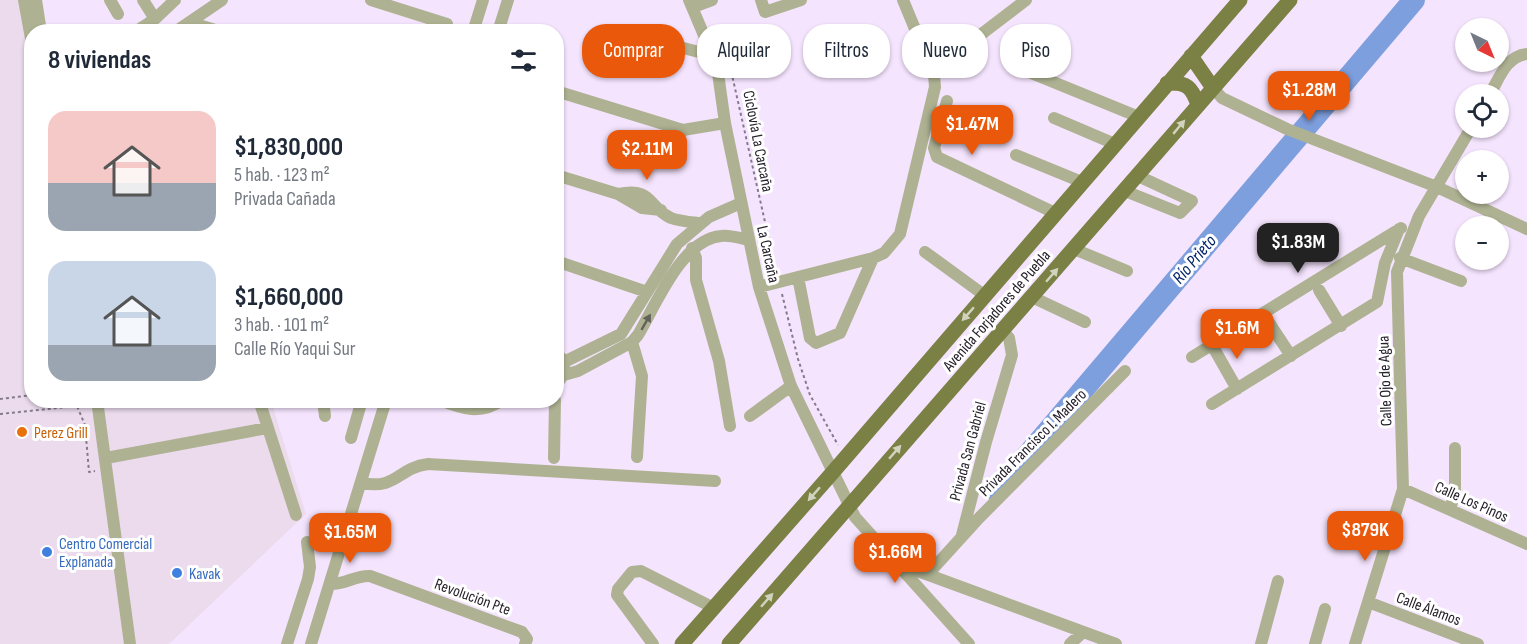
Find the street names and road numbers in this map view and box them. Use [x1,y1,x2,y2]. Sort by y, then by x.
street label: Ciclovía La Carcaña [738,89,777,193]
street label: La Carcaña [752,224,783,285]
street label: Avenida Forjadores de Puebla [939,247,1055,376]
street label: Calle Ojo de Agua [1374,335,1397,426]
street label: Privada Francisco I. Madero [975,385,1091,501]
street label: Privada San Gabriel [946,400,991,503]
street label: Calle Los Pinos [1432,478,1511,527]
street label: Revolución Pte [432,575,513,620]
street label: Calle Álamos [1394,588,1464,630]

